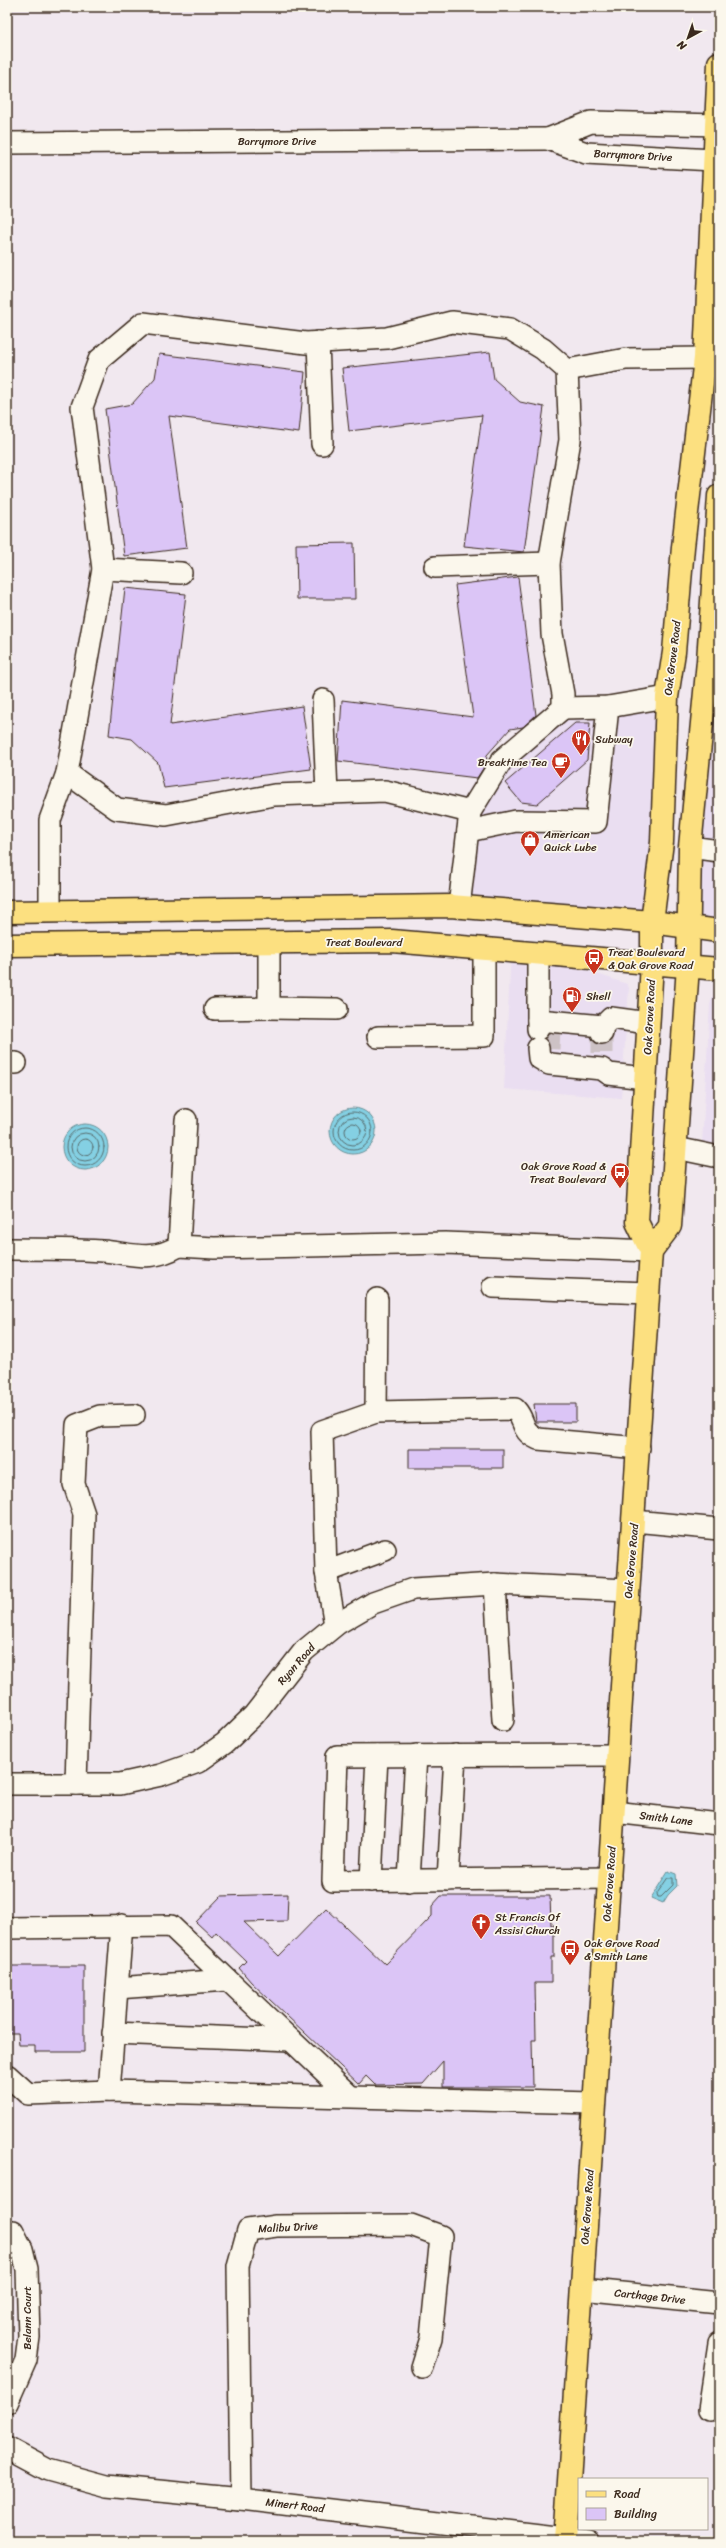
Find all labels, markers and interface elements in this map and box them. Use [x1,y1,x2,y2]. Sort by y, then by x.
north arrow [668,18,708,58]
text: N [673,35,692,56]
street label: Barrymore Drive [238,132,317,151]
street label: Barrymore Drive [593,144,673,167]
street label: Oak Grove Road [658,618,687,697]
restaurant icon: Subway [570,728,592,756]
place label: Subway [595,730,633,749]
cafe icon: Breaktime Tea [550,751,572,779]
place label: Breaktime Tea [478,753,547,772]
place label: American Quick Lube [543,825,597,857]
shop icon: American Quick Lube [519,829,541,857]
street label: Treat Boulevard [326,933,404,952]
place label: Treat Boulevard & Oak Grove Road [608,943,694,975]
bus stop icon: Treat Boulevard & Oak Grove Road [583,947,605,975]
street label: Oak Grove Road [638,978,661,1055]
fuel station icon: Shell [561,985,583,1013]
place label: Shell [586,987,611,1006]
place label: Oak Grove Road & Treat Boulevard [521,1157,607,1189]
bus stop icon: Oak Grove Road & Treat Boulevard [609,1161,631,1189]
street label: Oak Grove Road [619,1522,644,1599]
street label: Ryan Road [273,1638,321,1690]
street label: Smith Lane [638,1806,694,1831]
street label: Oak Grove Road [597,1845,622,1922]
place label: St Francis Of Assisi Church [494,1908,561,1940]
church icon: St Francis Of Assisi Church [470,1912,492,1940]
place label: Oak Grove Road & Smith Lane [584,1934,660,1966]
bus stop icon: Oak Grove Road & Smith Lane [559,1938,581,1966]
street label: Oak Grove Road [575,2168,600,2245]
street label: Malibu Drive [257,2216,319,2239]
street label: Carthage Drive [613,2283,687,2310]
street label: Belann Court [18,2286,37,2350]
legend [578,2478,708,2530]
text: Road [614,2483,641,2505]
street label: Minert Road [265,2492,326,2519]
text: Building [614,2503,657,2525]

